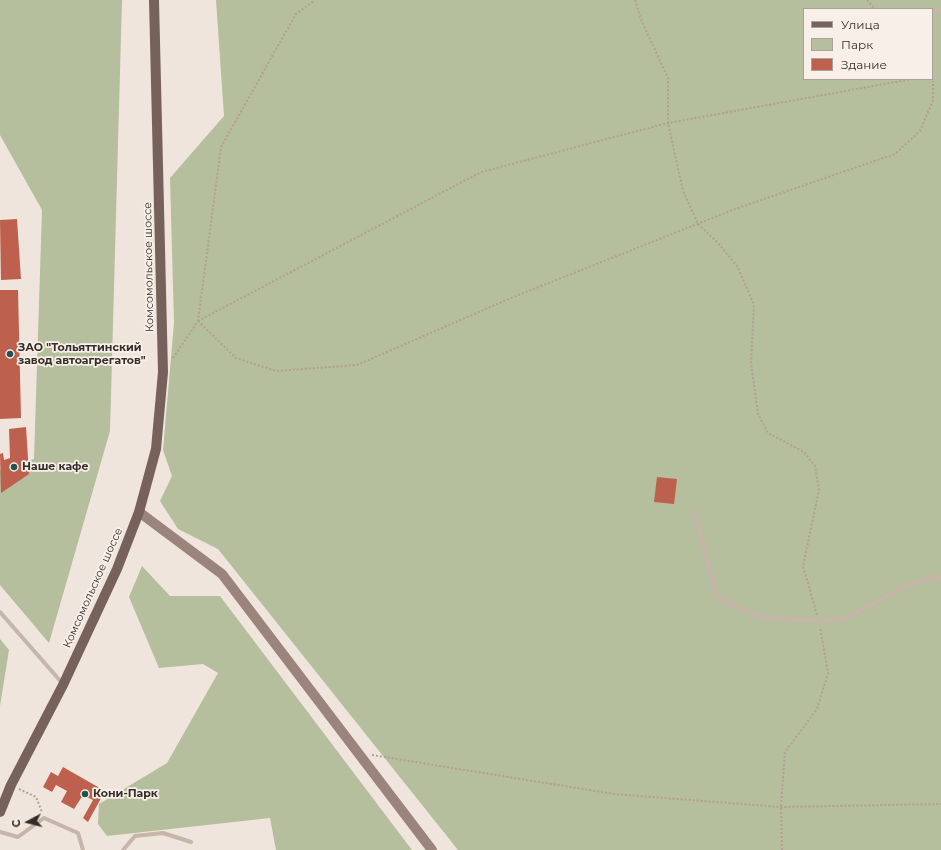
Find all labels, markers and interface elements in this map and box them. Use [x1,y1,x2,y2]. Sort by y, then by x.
legend [803,8,933,80]
text: Улица [841,17,880,32]
text: Парк [841,37,873,52]
text: Здание [841,57,887,72]
street label: Комсомольское шоссе [141,202,157,332]
place label: ЗАО "Тольяттинский завод автоагрегатов" [18,341,146,367]
marker: ЗАО "Тольяттинский завод автоагрегатов" [5,349,15,359]
place label: Наше кафе [22,460,89,474]
marker: Наше кафе [9,462,19,472]
street label: Комсомольское шоссе [60,526,126,650]
place label: Кони-Парк [93,787,158,801]
marker: Кони-Парк [80,789,90,799]
north arrow [8,802,48,842]
text: С [9,819,24,828]

